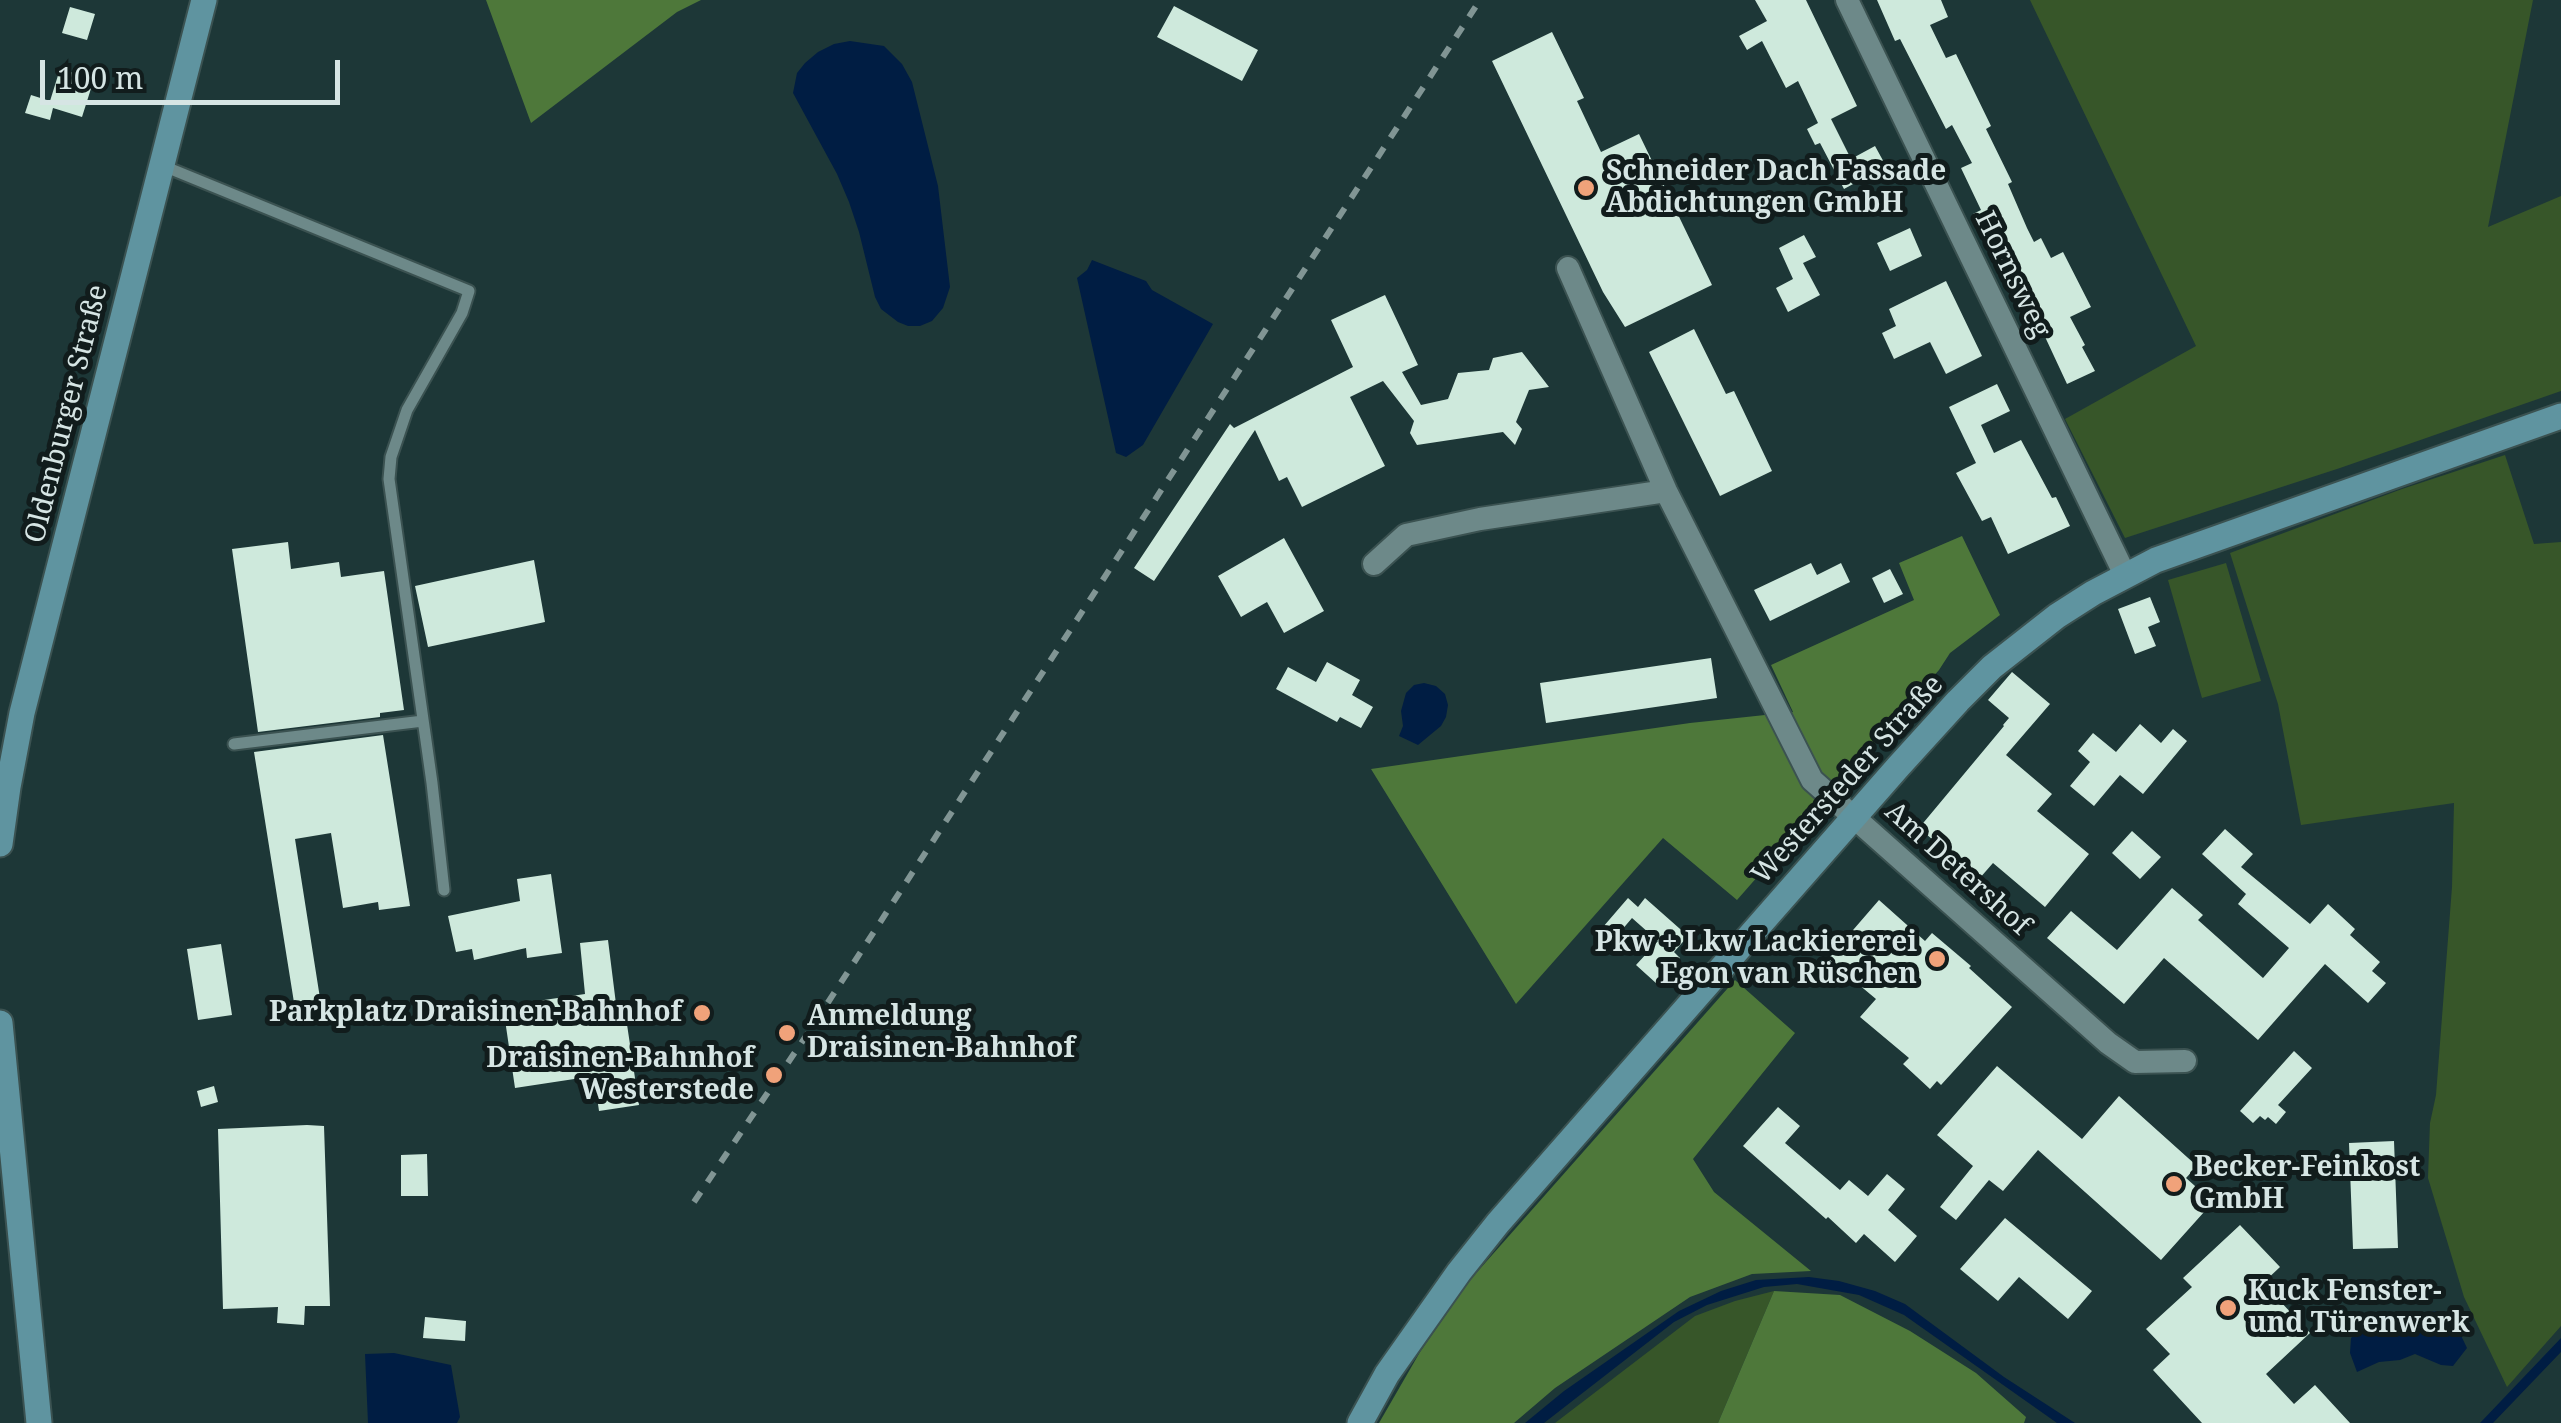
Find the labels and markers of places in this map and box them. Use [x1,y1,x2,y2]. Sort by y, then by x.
place label: Schneider Dach Fassade Abdichtungen GmbH [1606,155,1946,221]
marker: Schneider Dach Fassade Abdichtungen GmbH [1575,177,1597,199]
place label: Pkw + Lkw Lackiererei Egon van Rüschen [1595,926,1917,992]
marker: Pkw + Lkw Lackiererei Egon van Rüschen [1926,948,1948,970]
place label: Parkplatz Draisinen-Bahnhof [269,996,682,1030]
place label: Anmeldung Draisinen-Bahnhof [807,1000,1075,1066]
marker: Parkplatz Draisinen-Bahnhof [691,1002,713,1024]
marker: Anmeldung Draisinen-Bahnhof [776,1022,798,1044]
place label: Draisinen-Bahnhof Westerstede [486,1042,754,1108]
marker: Draisinen-Bahnhof Westerstede [763,1064,785,1086]
place label: Becker-Feinkost GmbH [2194,1151,2420,1217]
marker: Becker-Feinkost GmbH [2163,1173,2185,1195]
place label: Kuck Fenster- und Türenwerk [2248,1275,2470,1341]
marker: Kuck Fenster- und Türenwerk [2217,1297,2239,1319]

